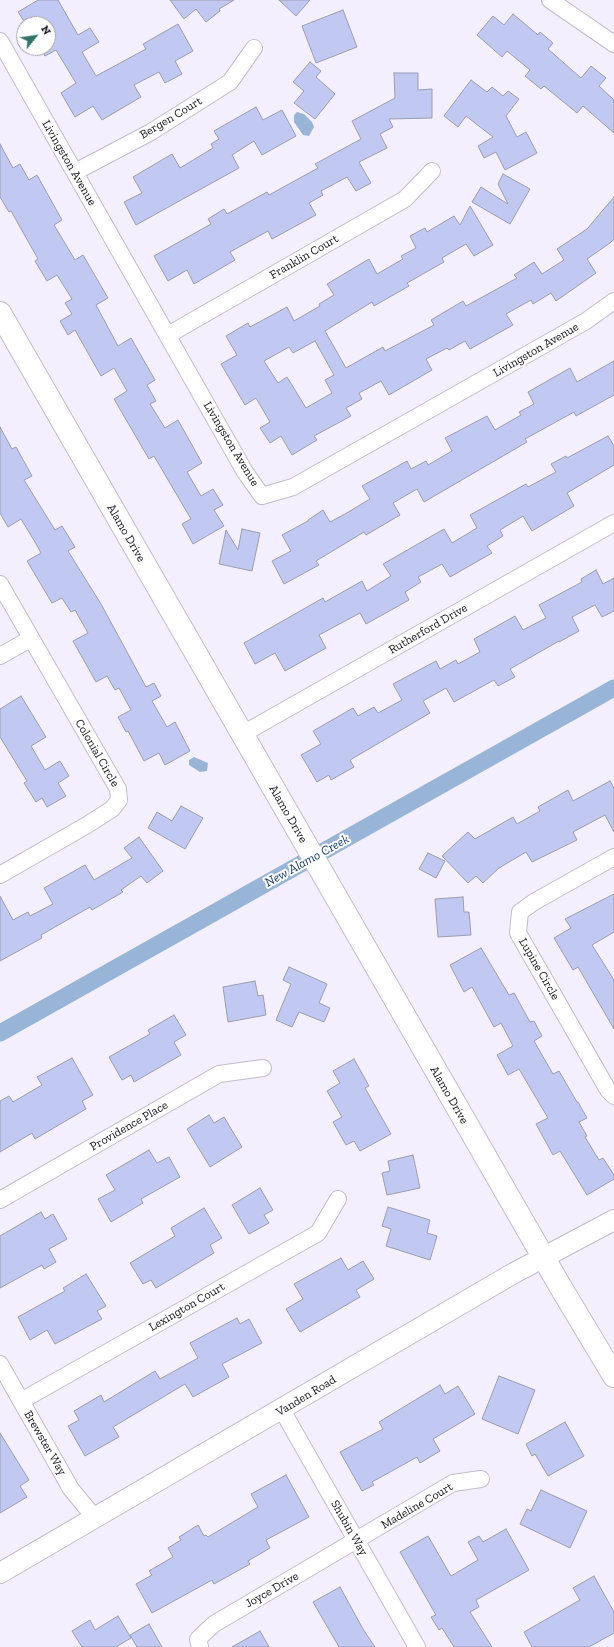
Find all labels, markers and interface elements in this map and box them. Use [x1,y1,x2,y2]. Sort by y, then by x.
north arrow [16,16,56,56]
text: N [38,23,54,37]
street label: Bergen Court [137,94,205,142]
street label: Livingston Avenue [39,118,99,208]
street label: Franklin Court [267,232,341,282]
street label: Livingston Avenue [491,320,581,380]
street label: Livingston Avenue [200,399,262,489]
street label: Alamo Drive [104,502,148,564]
street label: Rutherford Drive [386,601,470,657]
street label: Colonial Circle [72,717,122,789]
street label: Alamo Drive [266,783,310,845]
water label: New Alamo Creek [262,831,352,891]
street label: Lupine Circle [516,936,562,1002]
street label: Alamo Drive [427,1064,471,1126]
street label: Providence Place [88,1098,170,1154]
street label: Lexington Court [146,1279,228,1335]
street label: Vanden Road [273,1372,339,1420]
street label: Brewster Way [21,1408,69,1478]
street label: Madeline Court [379,1480,455,1532]
street label: Shubin Way [327,1498,371,1558]
street label: Joyce Drive [243,1569,301,1611]

